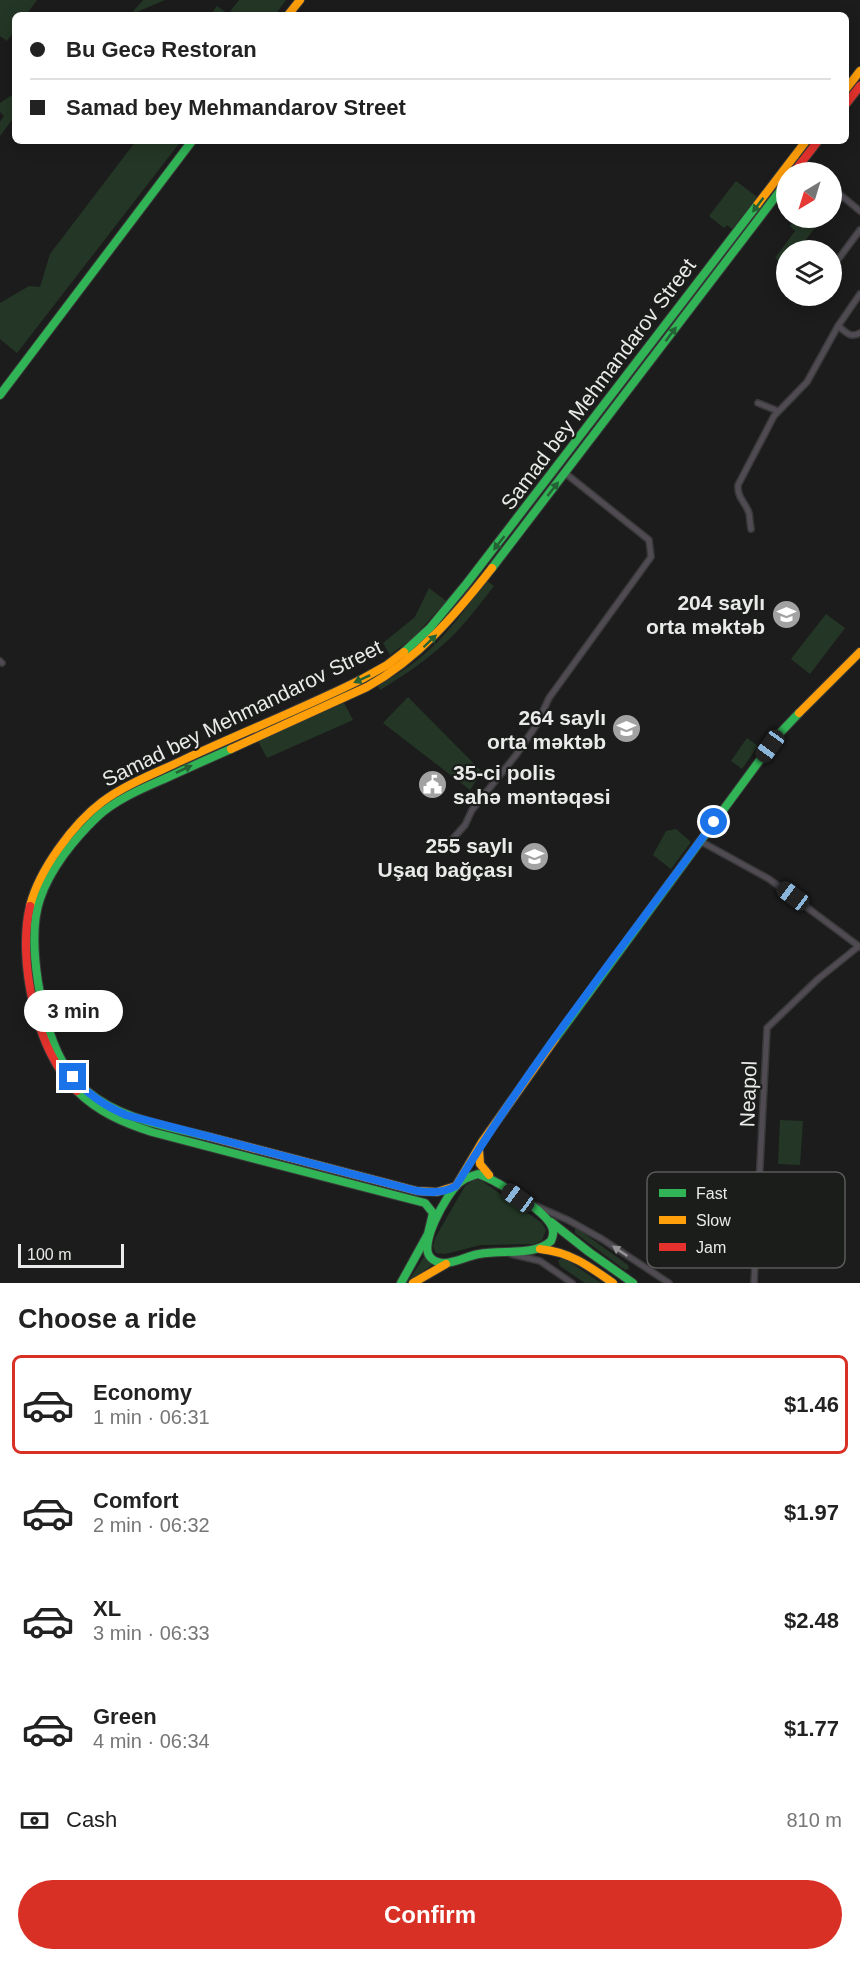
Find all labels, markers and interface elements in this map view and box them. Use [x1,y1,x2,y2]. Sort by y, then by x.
text: Bu Gecə Restoran [66,37,257,62]
text: Samad bey Mehmandarov Street [66,95,406,120]
north arrow [776,162,842,228]
map controls [776,162,842,306]
one-way arrow [752,197,764,212]
button: layers [776,240,842,306]
street label: Samad bey Mehmandarov Street [496,254,700,514]
one-way arrow [664,326,677,342]
one-way arrow [546,481,559,497]
one-way arrow [493,535,505,550]
place label: 204 saylı orta məktəb [646,591,765,638]
school or university icon: 204 saylı orta məktəb [770,598,802,630]
one-way arrow [423,634,438,648]
street label: Samad bey Mehmandarov Street [98,635,386,791]
one-way arrow [353,674,370,683]
place label: 264 saylı orta məktəb [487,706,606,753]
school or university icon: 264 saylı orta məktəb [611,713,643,745]
car [752,726,788,766]
place label: 35-ci polis sahə məntəqəsi [453,761,611,808]
one-way arrow [176,765,193,774]
public building icon: 35-ci polis sahə məntəqəsi [416,768,448,800]
route start [700,808,727,835]
place label: 255 saylı Uşaq bağçası [378,834,513,881]
school or university icon: 255 saylı Uşaq bağçası [518,841,550,873]
car [773,878,813,914]
callout: 3 min [23,990,122,1032]
text: 3 min [47,1000,100,1022]
street label: Neapol [735,1060,761,1128]
route end [59,1063,86,1090]
legend [647,1172,845,1268]
car [498,1180,538,1216]
text: Fast [696,1185,728,1202]
text: Slow [696,1212,731,1229]
text: Jam [696,1239,726,1256]
scale bar [18,1241,124,1268]
text: 100 m [27,1246,71,1263]
one-way arrow [612,1246,628,1257]
text: Choose a ride [18,1304,197,1334]
icon: car [21,1378,75,1432]
text: Economy [93,1380,192,1405]
text: $1.46 [784,1392,839,1417]
text: 1 min · 06:31 [93,1406,210,1428]
icon: car [21,1486,75,1540]
text: Comfort [93,1488,179,1513]
text: $1.97 [784,1500,839,1525]
text: 2 min · 06:32 [93,1514,210,1536]
icon: car [21,1594,75,1648]
text: XL [93,1596,121,1621]
text: $2.48 [784,1608,839,1633]
text: 3 min · 06:33 [93,1622,210,1644]
icon: car [21,1702,75,1756]
text: Green [93,1704,157,1729]
text: $1.77 [784,1716,839,1741]
text: 4 min · 06:34 [93,1730,210,1752]
icon: cash [18,1804,51,1837]
text: Cash [66,1807,117,1832]
text: 810 m [786,1809,842,1831]
button: Confirm [18,1880,842,1949]

